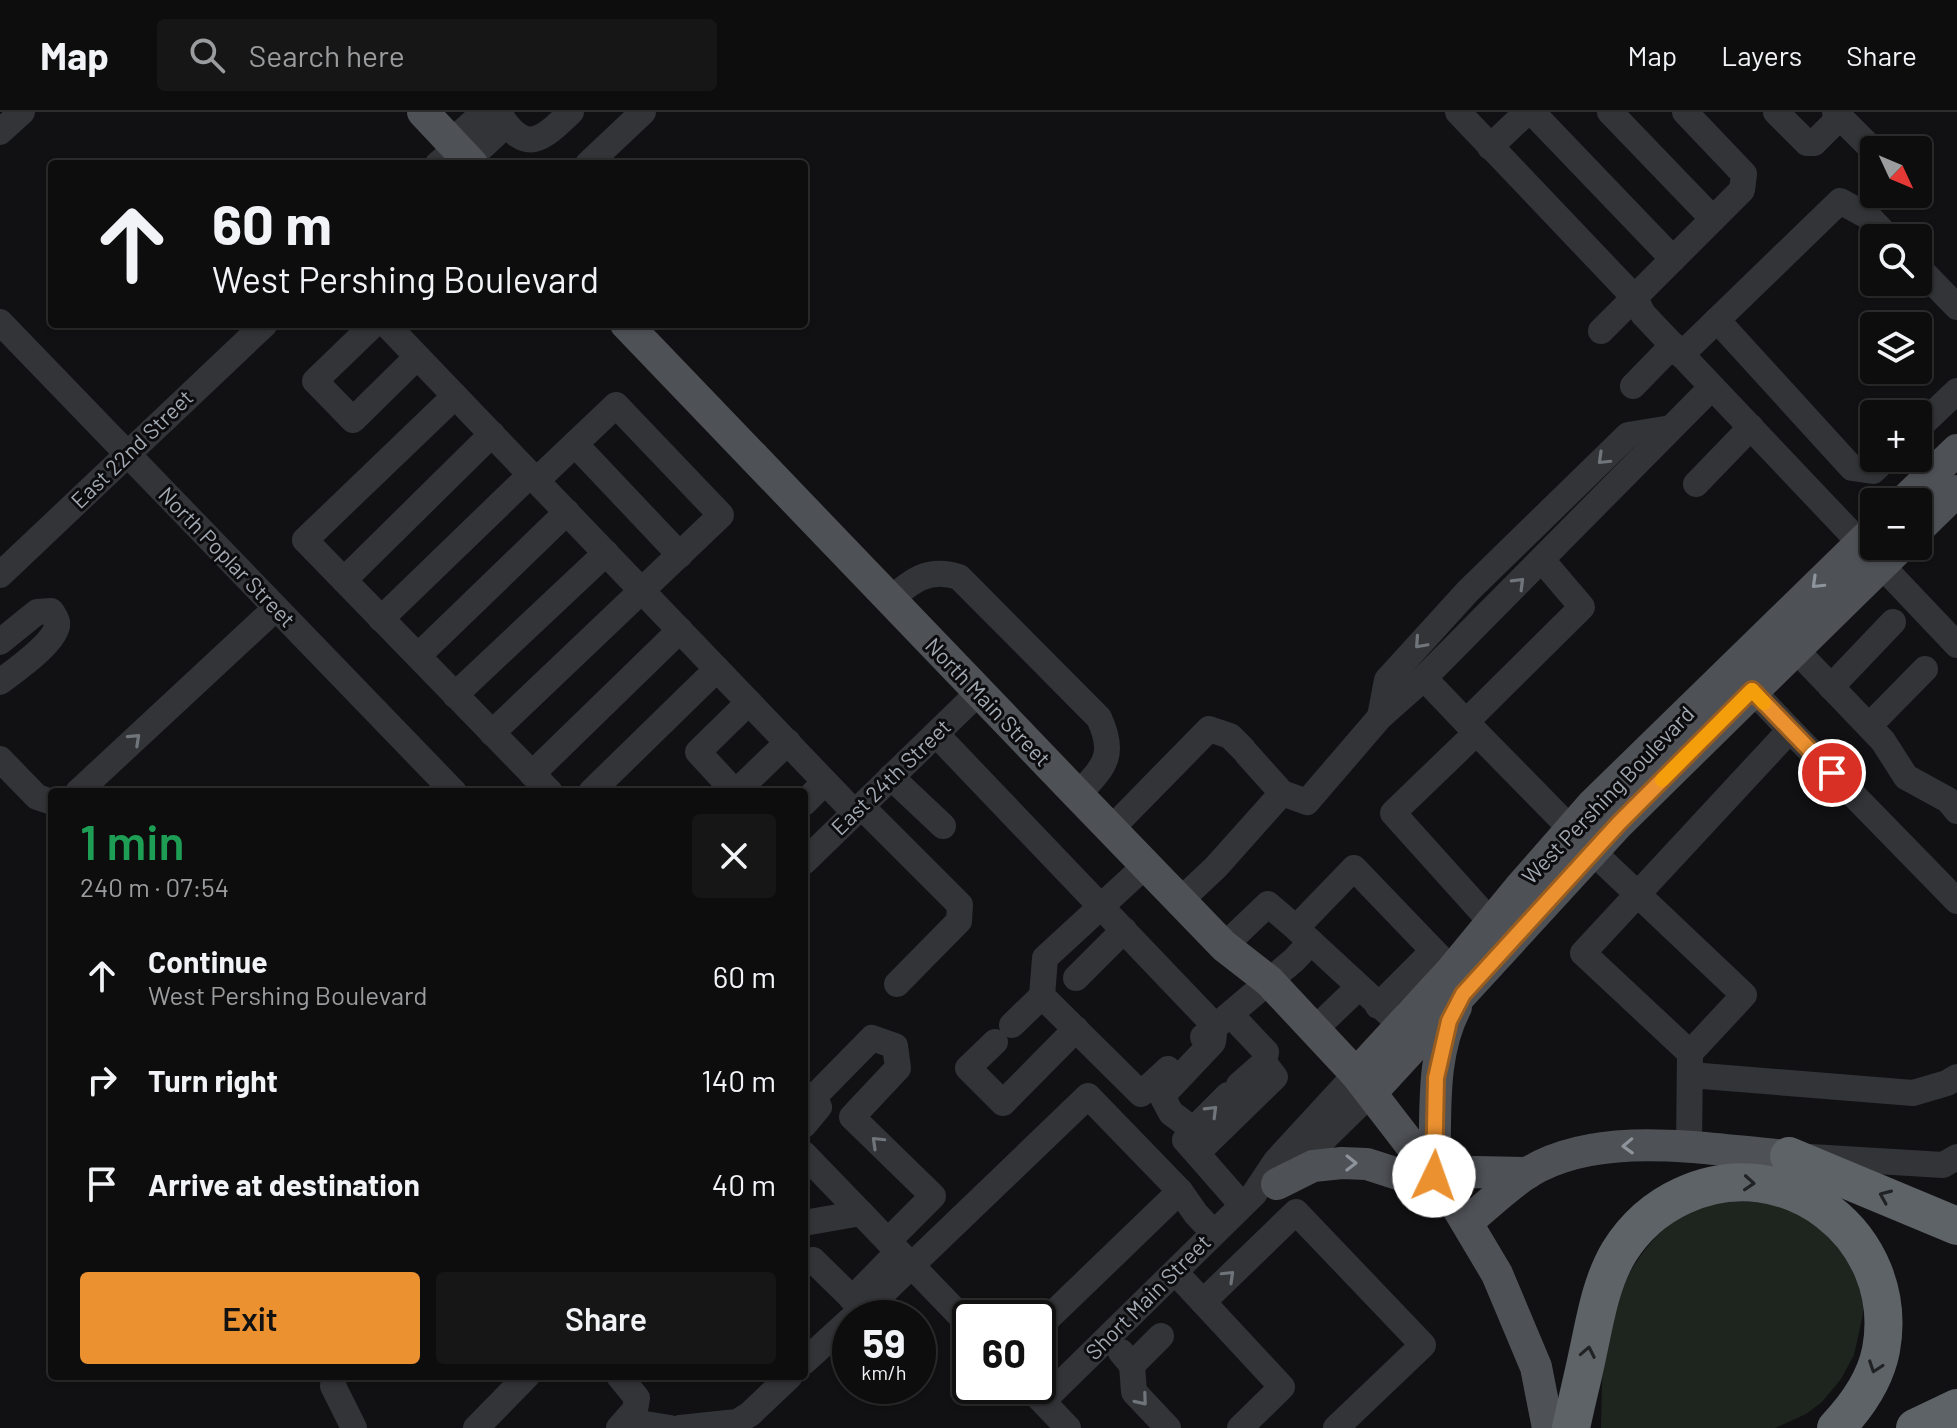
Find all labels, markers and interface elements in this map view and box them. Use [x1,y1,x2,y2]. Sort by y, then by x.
search box [157,19,717,91]
text: Map [40,32,109,78]
icon: search [185,33,229,77]
text: Search here [249,37,405,73]
text: Map [1627,38,1677,72]
text: Layers [1721,38,1802,72]
text: Share [1846,38,1917,72]
north arrow [1860,136,1932,208]
map controls [1860,136,1932,560]
text: 60 m [212,189,332,256]
icon: ahead [80,192,184,296]
button: search [1860,224,1932,296]
text: West Pershing Boulevard [212,257,599,300]
button: layers [1860,312,1932,384]
street label: East 22nd Street [65,384,198,513]
button: + [1860,400,1932,472]
one-way arrow [1598,450,1612,464]
street label: North Poplar Street [154,481,301,632]
button: − [1860,488,1932,560]
one-way arrow [1812,574,1826,589]
one-way arrow [1510,578,1524,592]
street label: North Main Street [921,632,1057,771]
one-way arrow [1416,634,1430,649]
street label: West Pershing Boulevard [1516,700,1699,888]
street label: East 24th Street [825,713,955,840]
one-way arrow [126,734,140,749]
pin [1798,739,1866,807]
icon: arrive [1810,751,1854,795]
text: 1 min [80,812,185,870]
button: close [692,814,776,898]
text: 240 m · 07:54 [80,871,229,902]
text: Continue [148,943,268,979]
icon: ahead [80,954,124,998]
text: 60 m [713,958,776,994]
text: West Pershing Boulevard [148,979,428,1010]
icon: right [80,1058,124,1102]
text: Turn right [148,1062,278,1098]
text: 140 m [701,1062,776,1098]
one-way arrow [1203,1106,1218,1120]
position arrow [1392,1134,1476,1218]
one-way arrow [872,1137,887,1151]
one-way arrow [1621,1138,1634,1155]
one-way arrow [1345,1154,1358,1172]
icon: arrive [80,1162,124,1206]
text: Arrive at destination [148,1166,420,1202]
text: 40 m [712,1166,776,1202]
one-way arrow [1743,1174,1756,1191]
one-way arrow [1879,1189,1893,1206]
street label: Short Main Street [1079,1228,1215,1364]
one-way arrow [1220,1271,1234,1286]
button: Exit [80,1272,420,1364]
button: Share [436,1272,776,1364]
speed limit sign: 60 [952,1300,1056,1404]
text: 59 [863,1318,905,1366]
one-way arrow [1579,1346,1596,1359]
text: km/h [861,1360,907,1384]
one-way arrow [1868,1360,1884,1374]
one-way arrow [1132,1390,1147,1405]

